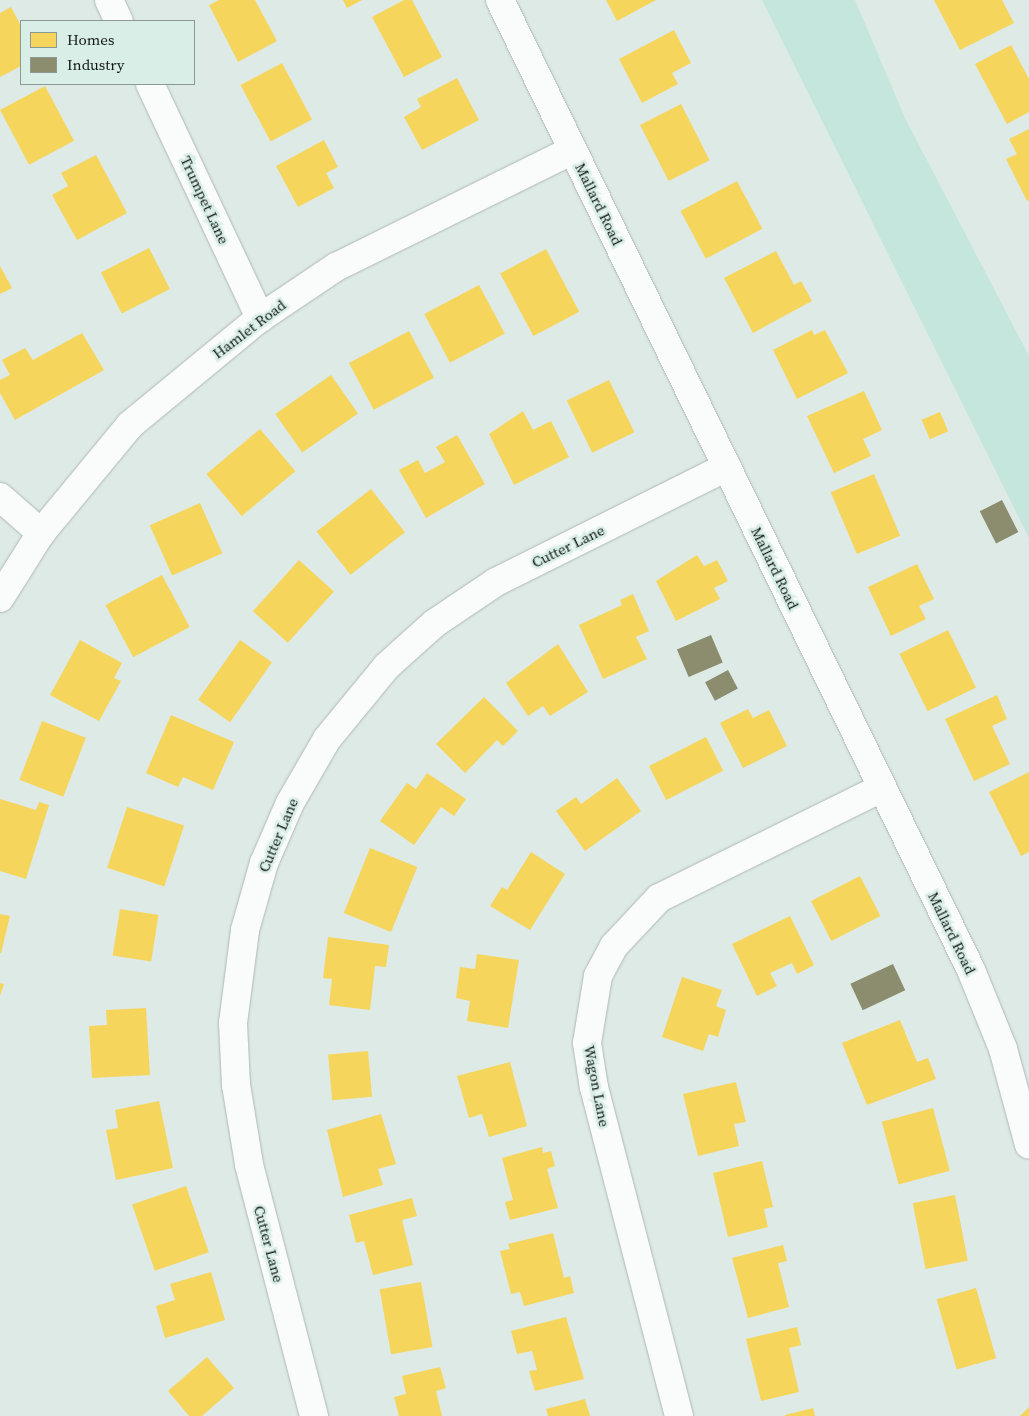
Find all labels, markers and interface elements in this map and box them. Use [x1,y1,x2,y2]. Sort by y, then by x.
legend [20,20,195,85]
text: Homes [67,29,114,50]
text: Industry [67,54,124,75]
street label: Trumpet Lane [177,153,233,247]
street label: Mallard Road [571,160,627,248]
street label: Hamlet Road [209,296,289,362]
street label: Cutter Lane [529,521,607,571]
street label: Mallard Road [747,524,803,612]
street label: Cutter Lane [254,795,302,875]
street label: Mallard Road [924,889,980,977]
street label: Wagon Lane [580,1044,614,1128]
street label: Cutter Lane [250,1204,288,1284]

